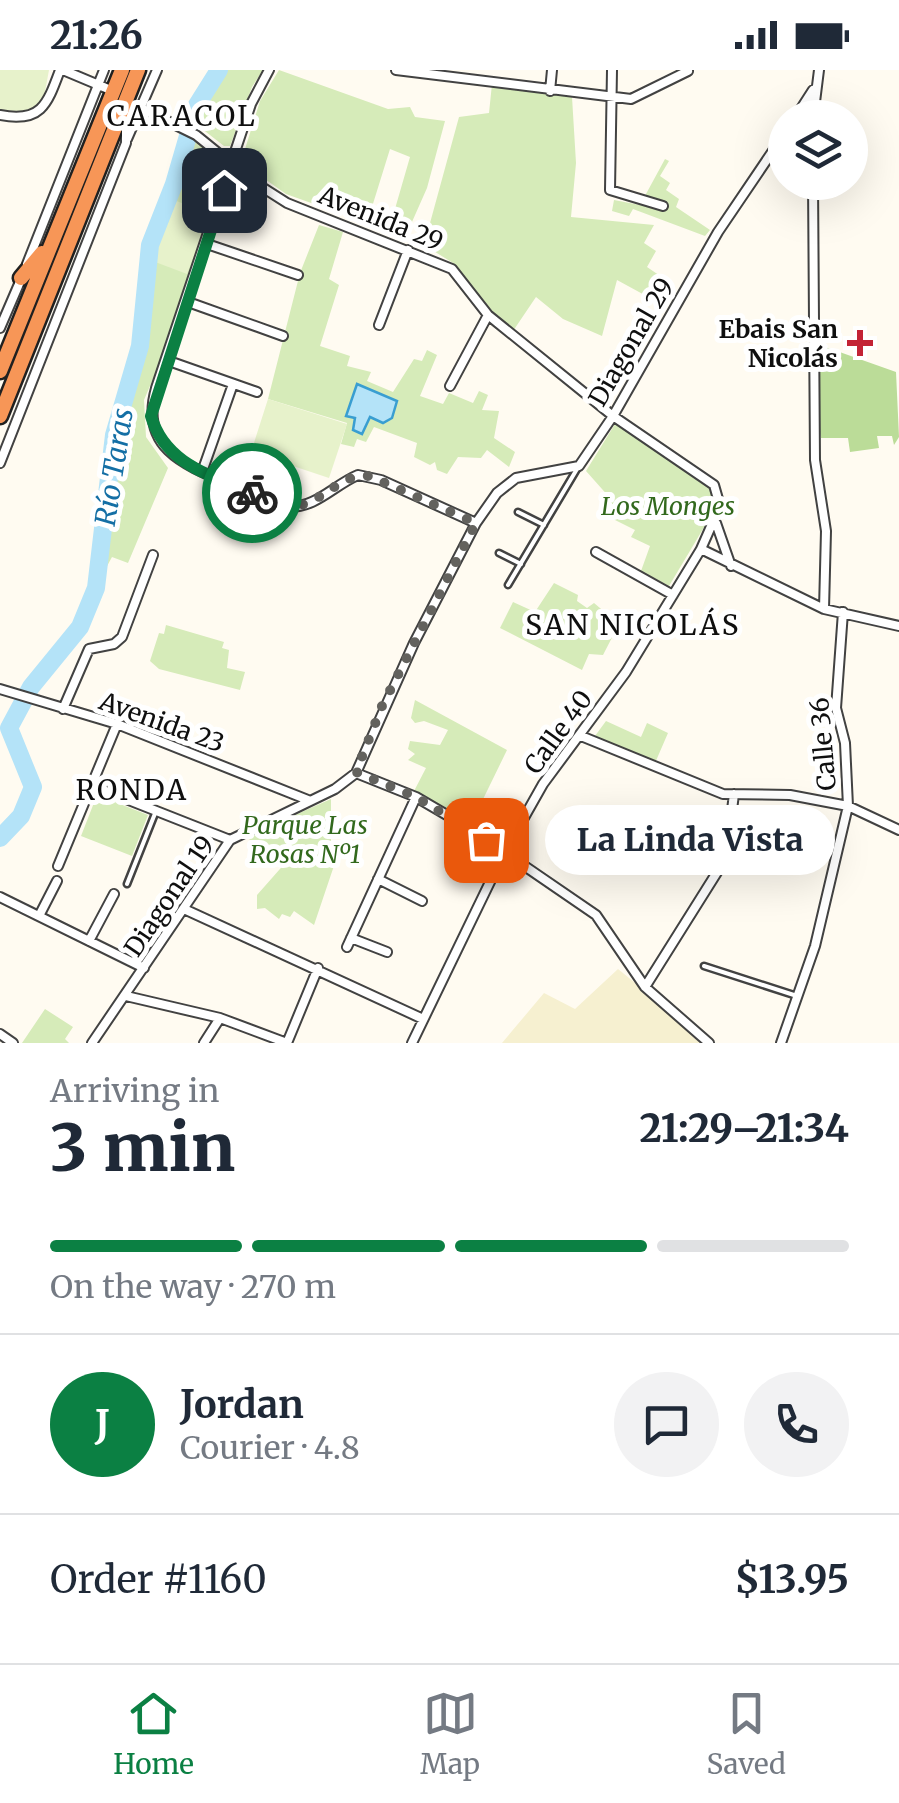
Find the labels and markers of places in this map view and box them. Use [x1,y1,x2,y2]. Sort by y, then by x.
pin [182,148,267,233]
place label: Ebais San Nicolás [719,313,838,374]
marker: Ebais San Nicolás [847,330,873,356]
pin [444,798,529,883]
callout: La Linda Vista [546,805,836,875]

